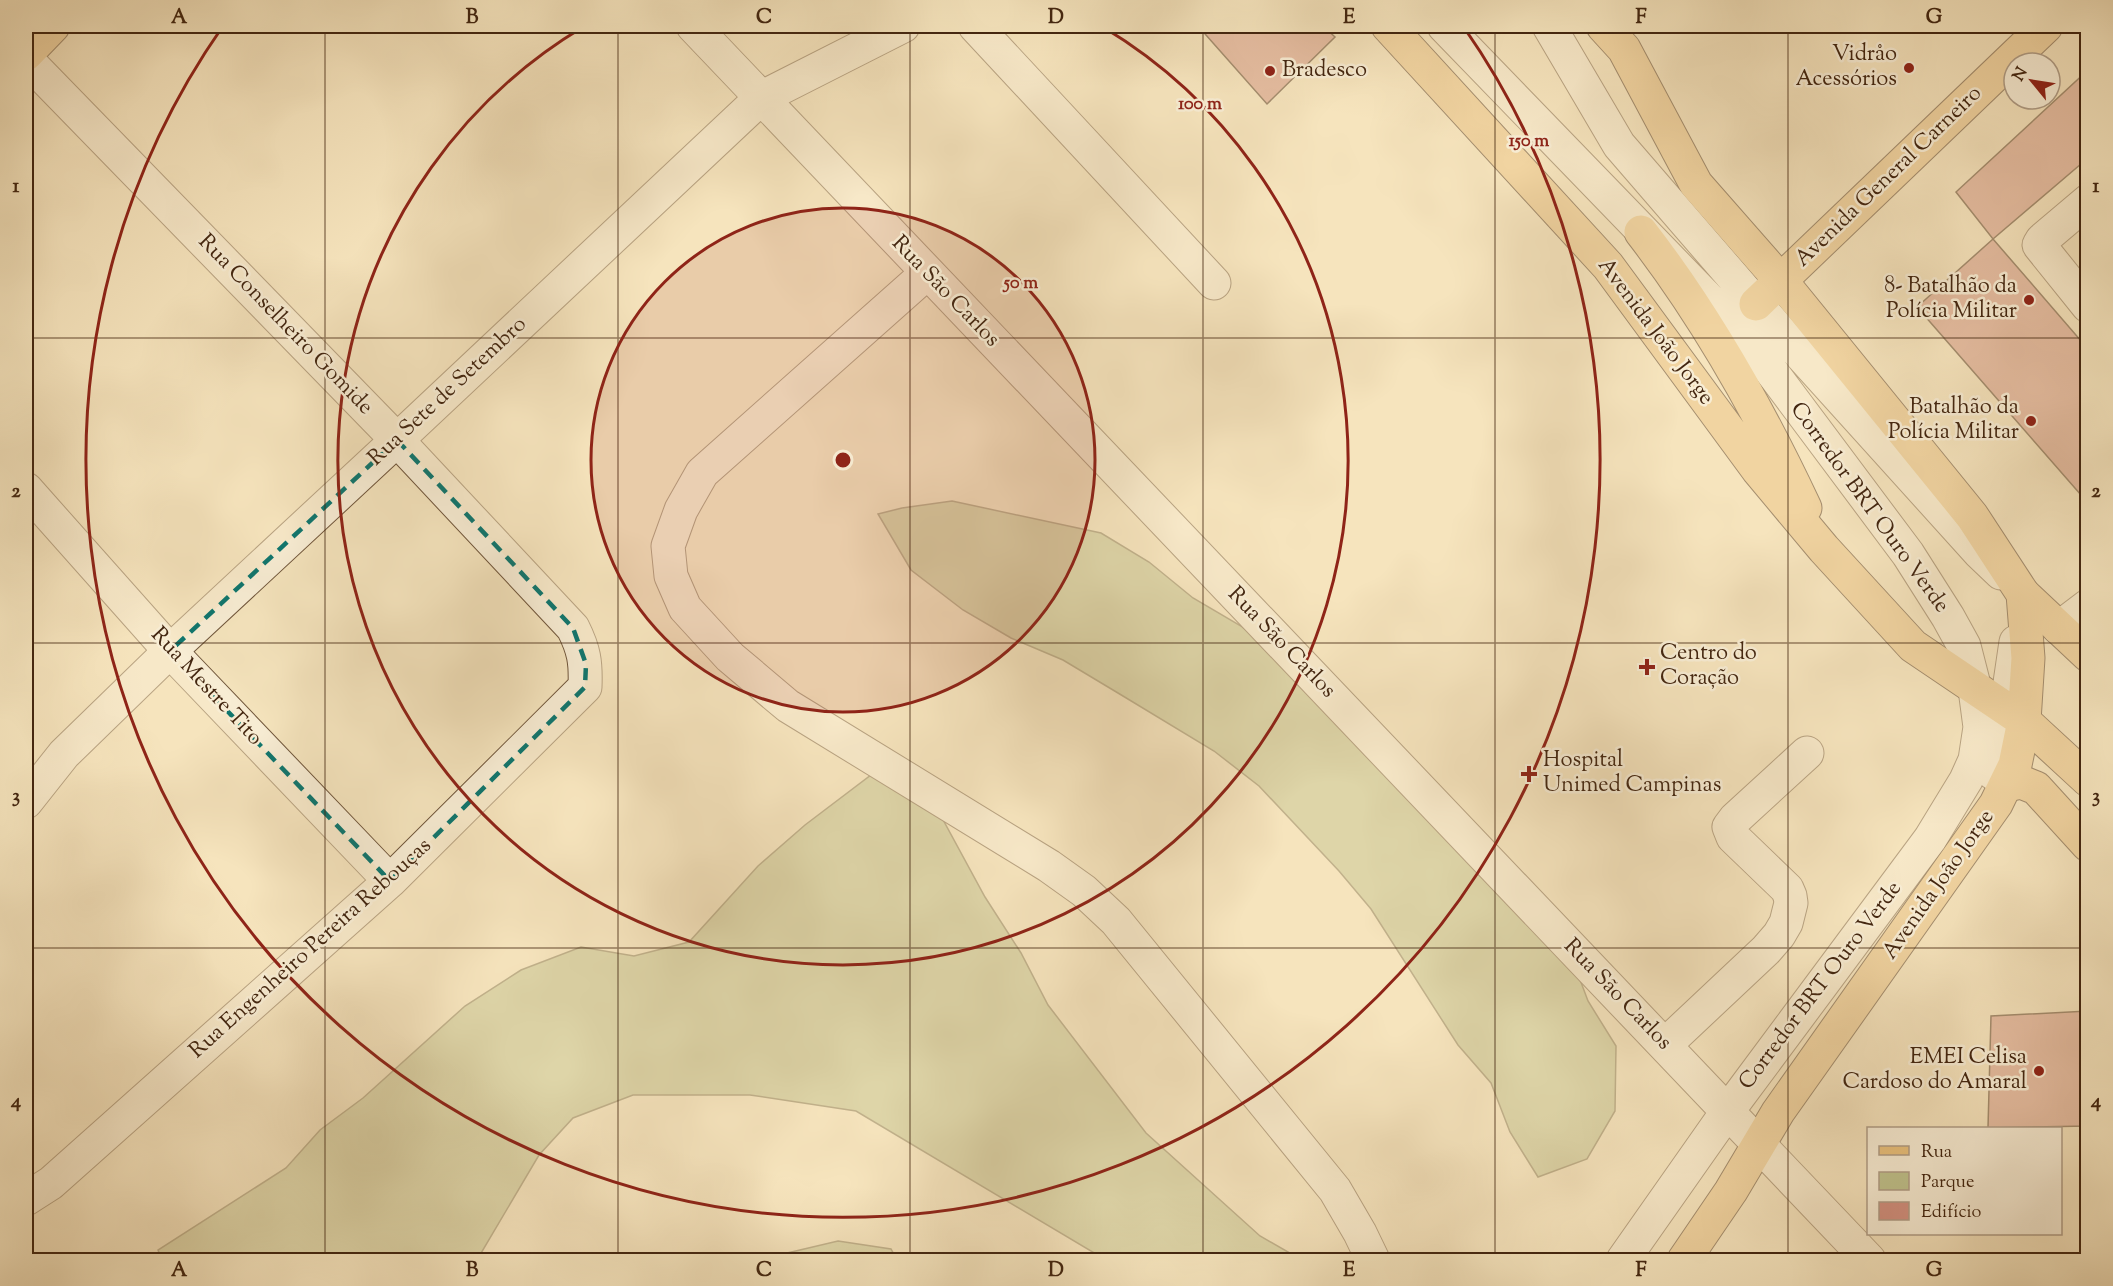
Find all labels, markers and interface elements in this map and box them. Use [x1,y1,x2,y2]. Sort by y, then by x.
text: A [171,4,188,33]
text: B [466,4,479,33]
text: C [756,4,772,33]
text: D [1048,4,1064,33]
text: E [1343,4,1356,33]
text: F [1635,4,1647,33]
text: G [1926,4,1943,33]
place label: Vidråo Acessórios [1796,39,1897,96]
north arrow [2002,51,2062,111]
place label: Bradesco [1282,55,1367,87]
marker: Vidråo Acessórios [1902,61,1916,75]
text: N [2008,63,2034,86]
marker: Bradesco [1263,64,1277,78]
street label: Avenida General Carneiro [1788,79,1990,275]
text: 100 m [1178,92,1222,118]
text: 150 m [1509,129,1549,155]
text: 1 [13,173,20,202]
text: 1 [2093,173,2100,202]
street label: Rua Conselheiro Gomide [190,227,380,423]
street label: Rua São Carlos [883,229,1007,355]
street label: Avenida João Jorge [1589,252,1721,412]
text: 50 m [1002,271,1038,297]
place label: 8- Batalhão da Polícia Militar [1884,271,2017,328]
marker: 8- Batalhão da Polícia Militar [2022,293,2036,307]
street label: Rua Sete de Setembro [361,310,535,474]
place label: Batalhão da Polícia Militar [1888,392,2019,449]
street label: Corredor BRT Ouro Verde [1781,396,1957,620]
marker: Batalhão da Polícia Militar [2024,414,2038,428]
centre of rings [833,450,853,470]
text: 2 [11,478,21,507]
text: 2 [2091,478,2101,507]
street label: Rua São Carlos [1219,580,1343,706]
street label: Rua Mestre Tito [142,620,270,754]
place label: Centro do Coração [1660,638,1757,695]
marker: Centro do Coração [1638,658,1656,676]
place label: Hospital Unimed Campinas [1543,745,1721,802]
marker: Hospital Unimed Campinas [1520,765,1538,783]
text: 3 [12,783,20,812]
text: 3 [2092,783,2100,812]
street label: Avenida João Jorge [1875,803,2003,967]
street label: Rua Engenheiro Pereira Rebouças [183,831,439,1067]
street label: Corredor BRT Ouro Verde [1732,875,1910,1097]
street label: Rua São Carlos [1555,932,1679,1058]
place label: EMEI Celisa Cardoso do Amaral [1843,1042,2027,1099]
marker: EMEI Celisa Cardoso do Amaral [2032,1064,2046,1078]
text: 4 [10,1088,21,1117]
text: 4 [2090,1088,2101,1117]
legend [1867,1127,2062,1235]
text: Rua [1921,1140,1952,1166]
text: Parque [1921,1170,1974,1196]
text: Edifício [1921,1200,1982,1226]
text: A [171,1257,188,1286]
text: B [466,1257,479,1286]
text: C [756,1257,772,1286]
text: D [1048,1257,1064,1286]
text: E [1343,1257,1356,1286]
text: F [1635,1257,1647,1286]
text: G [1926,1257,1943,1286]

